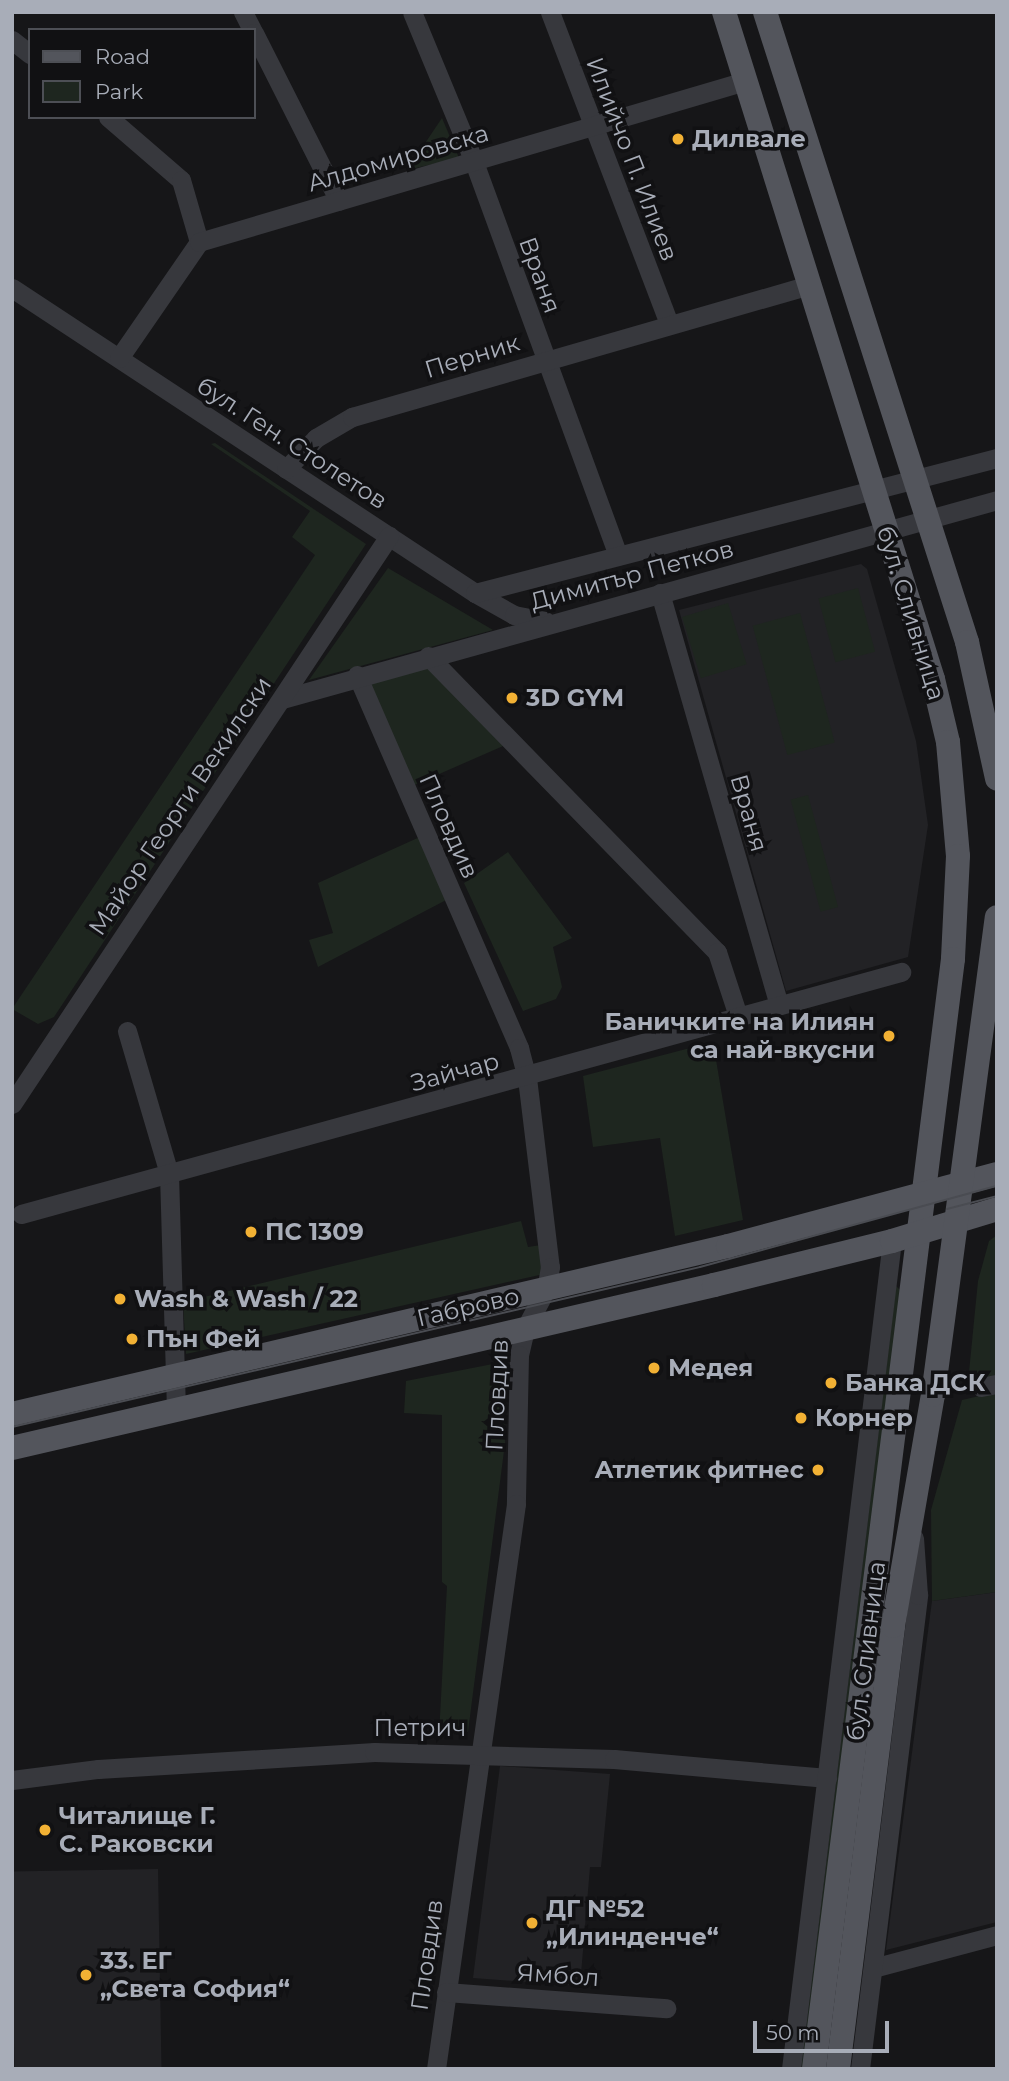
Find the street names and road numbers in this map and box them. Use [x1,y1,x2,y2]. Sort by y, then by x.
street label: Илийчо П. Илиев [580,53,684,265]
street label: Алдомировска [304,118,492,198]
street label: Враня [513,233,567,317]
street label: Перник [421,328,523,384]
street label: бул. Ген. Столетов [191,371,393,515]
street label: бул. Сливница [871,522,951,704]
street label: Димитър Петков [527,534,737,616]
street label: Майор Георги Векилски [83,671,277,941]
street label: Пловдив [413,769,485,883]
street label: Враня [724,771,774,855]
street label: Зайчар [408,1046,502,1098]
street label: Габрово [414,1281,522,1333]
street label: Пловдив [480,1339,514,1451]
street label: бул. Сливница [841,1560,891,1742]
street label: Петрич [374,1714,466,1742]
street label: Пловдив [405,1898,449,2012]
street label: Ямбол [516,1958,600,1992]

